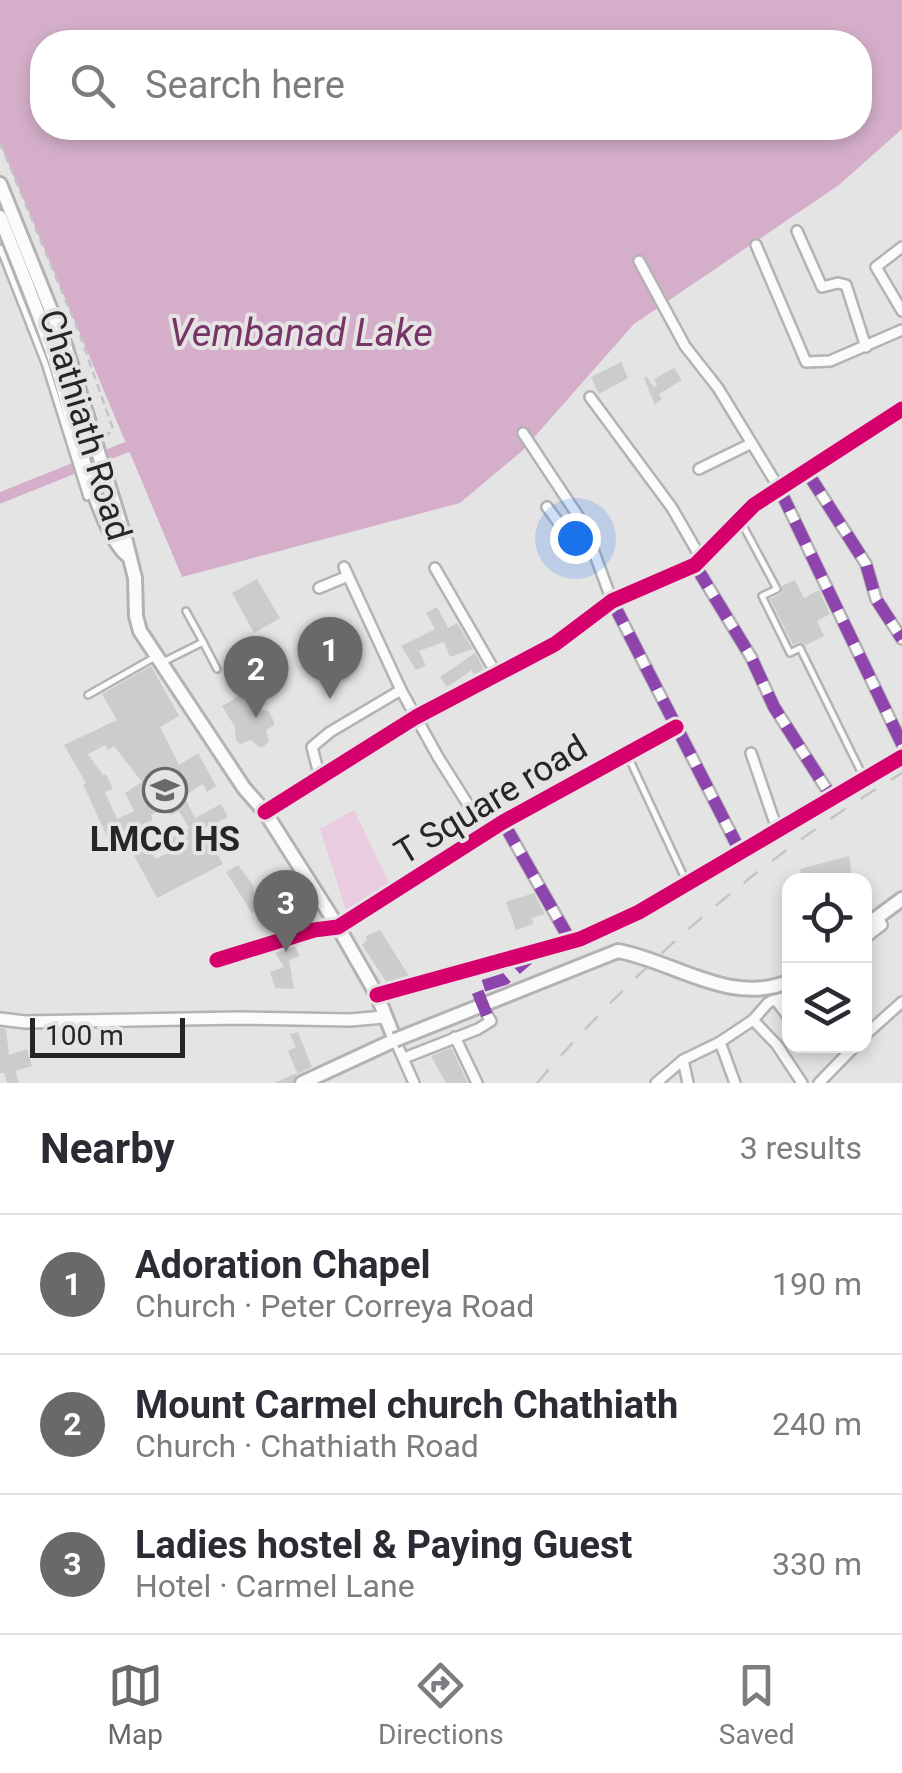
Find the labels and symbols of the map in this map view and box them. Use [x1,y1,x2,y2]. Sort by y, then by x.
street label: Chathiath Road [30,305,140,545]
water label: Vembanad Lake [169,311,433,355]
your location [550,513,601,564]
pin: 1 [298,616,362,699]
pin: 2 [224,636,288,718]
street label: T Square road [387,727,595,873]
school or university icon: LMCC HS [142,767,188,813]
place label: LMCC HS [90,819,240,860]
pin: 3 [254,870,318,952]
scale bar [30,1013,185,1058]

